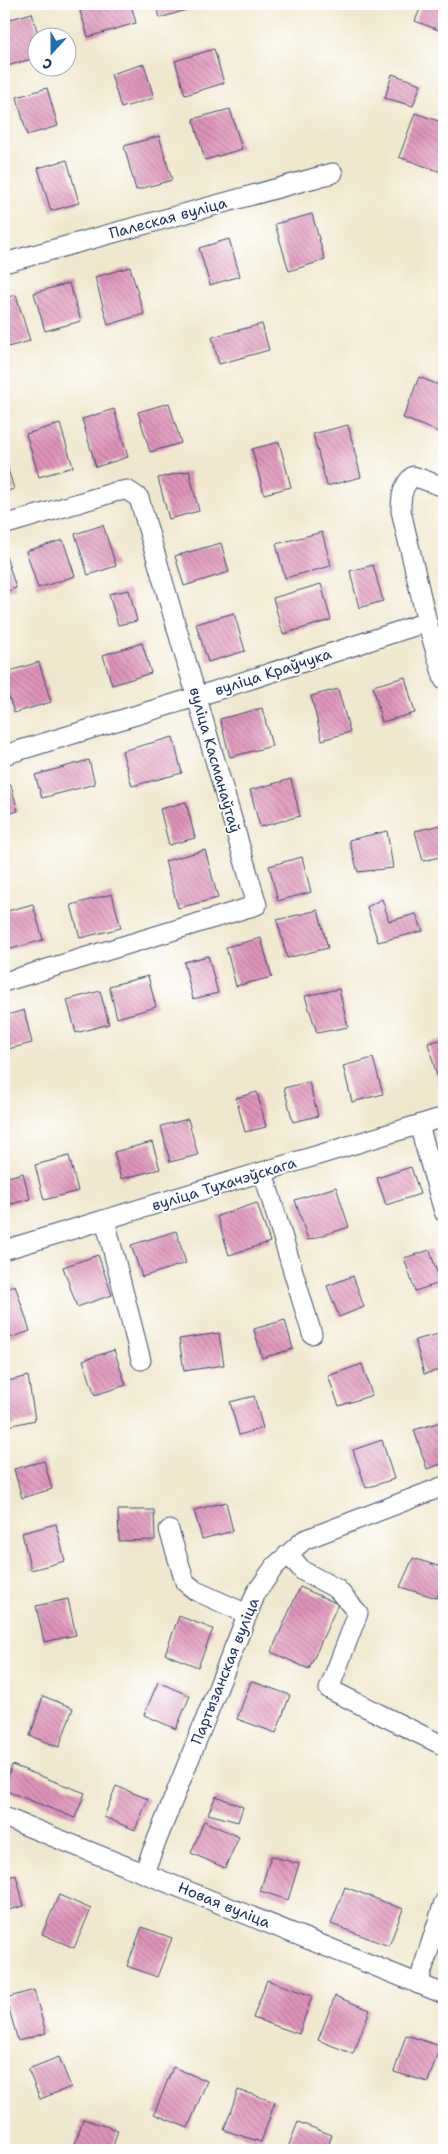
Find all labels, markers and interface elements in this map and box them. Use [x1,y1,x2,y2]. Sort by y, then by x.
north arrow [28,28,78,78]
text: С [40,54,55,74]
street label: Палеская вуліца [107,192,230,243]
street label: вуліца Краўчука [212,643,335,700]
street label: вуліца Касманаўтаў [185,685,245,835]
street label: вуліца Тухачэўскага [149,1152,299,1215]
street label: Партызанская вуліца [186,1594,264,1747]
street label: Новая вуліца [175,1877,274,1933]

